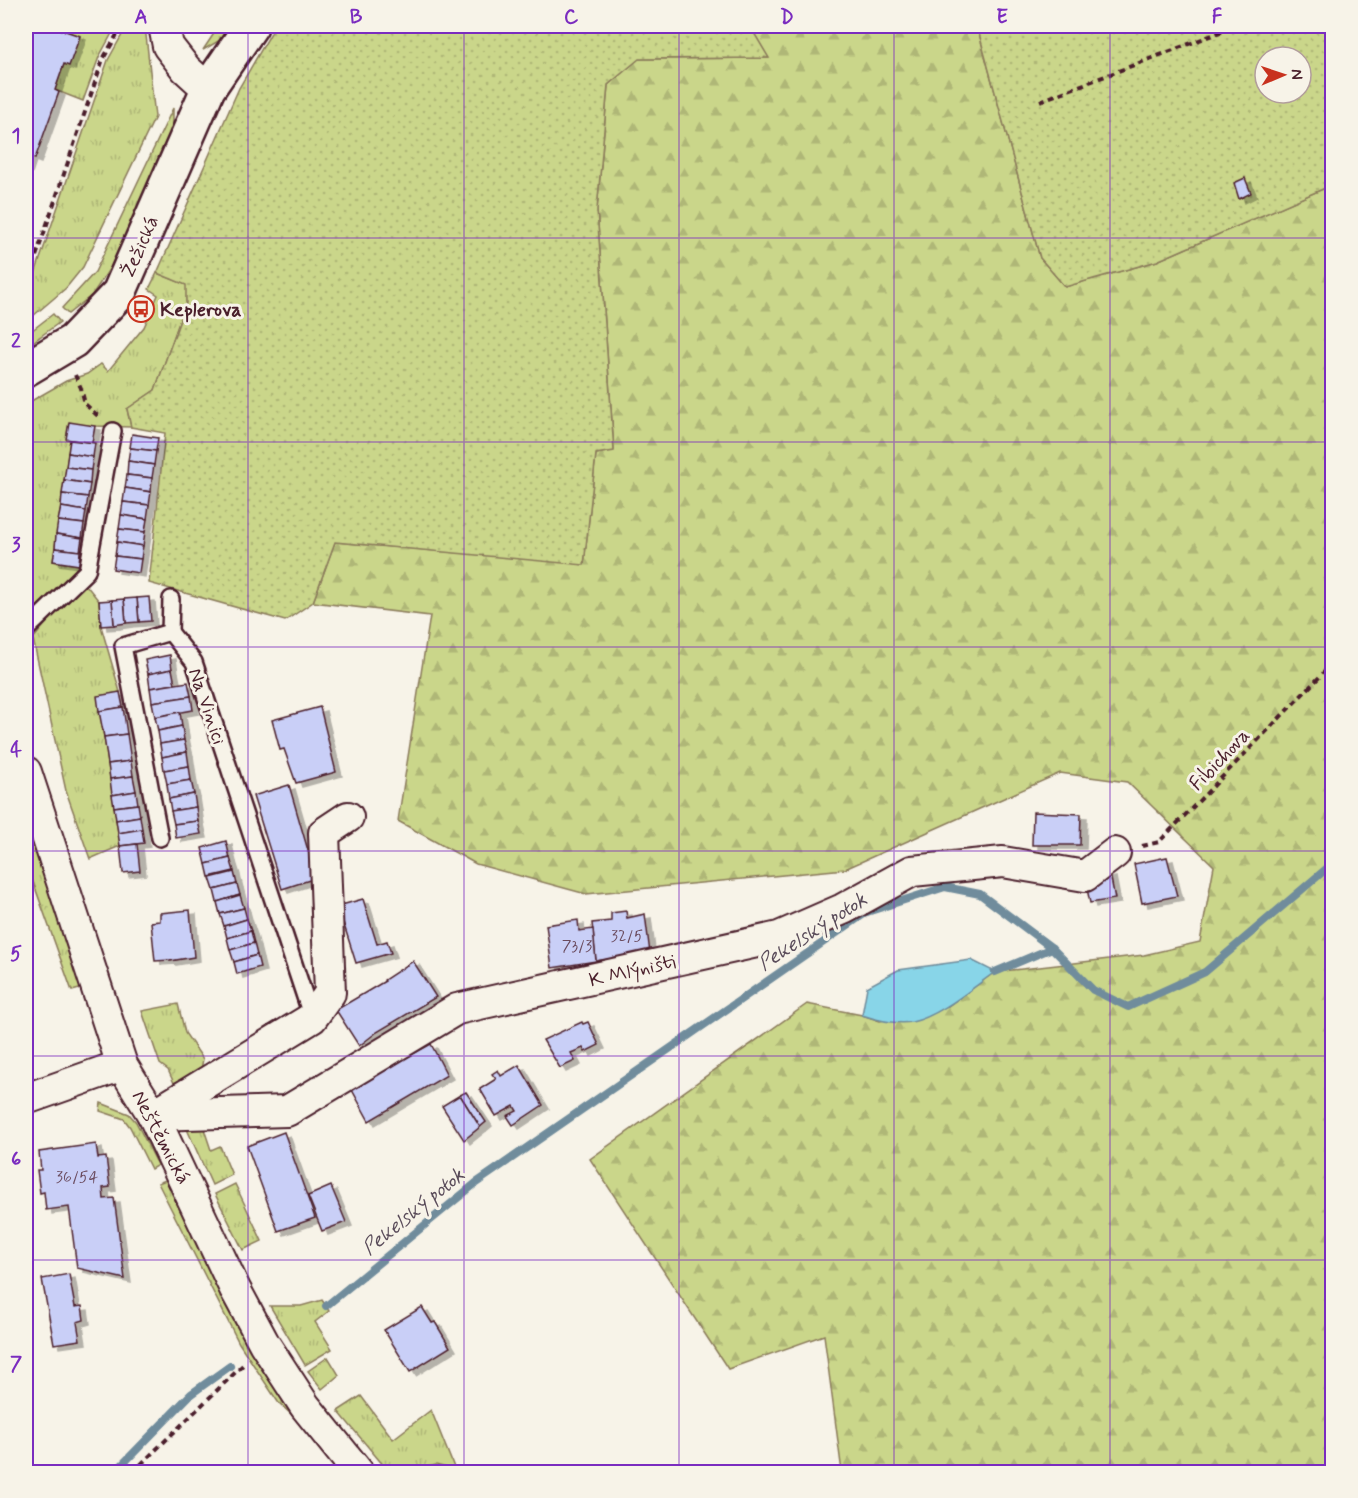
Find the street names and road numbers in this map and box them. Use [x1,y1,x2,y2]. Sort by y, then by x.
street label: Žežická [115,212,166,282]
street label: Na Vinici [181,665,232,748]
street label: Fibichova [1184,723,1257,797]
street label: K Mlýništi [586,948,678,995]
street label: Neštěmická [125,1086,197,1189]

